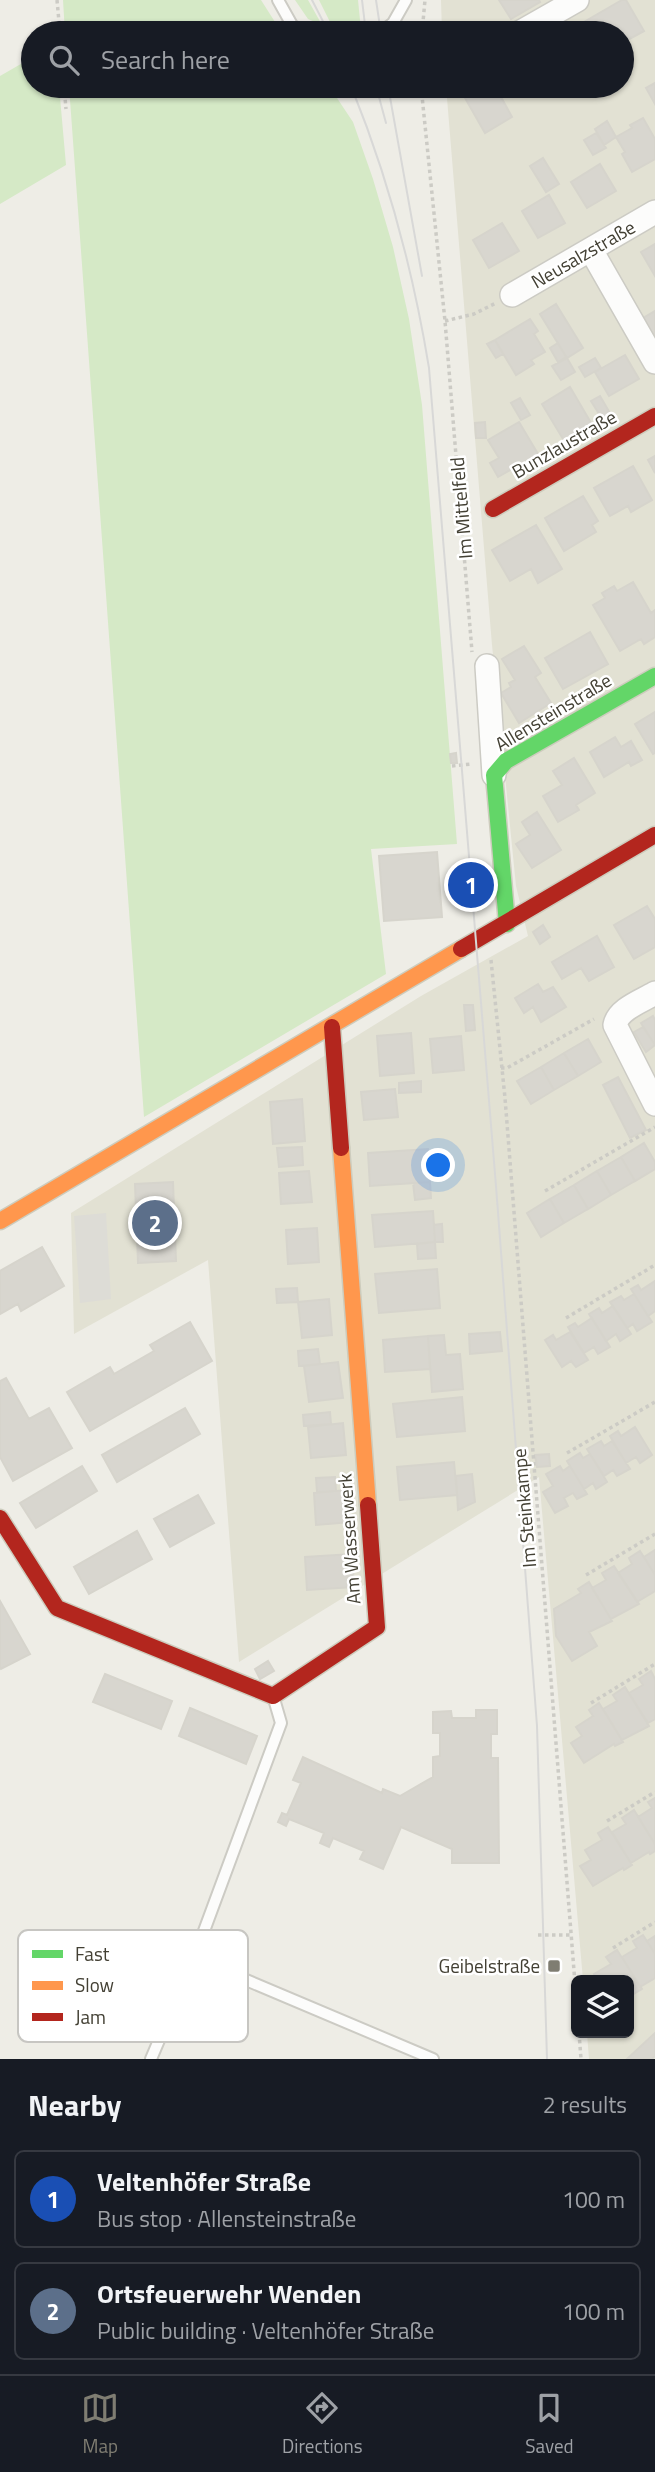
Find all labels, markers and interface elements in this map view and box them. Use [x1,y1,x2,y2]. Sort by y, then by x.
search box [21,21,634,98]
text: Search here [101,40,230,79]
icon: search [45,41,83,79]
street label: Neusalzstraße [525,212,640,295]
street label: Bunzlaustraße [506,402,622,485]
street label: Im Mittelfeld [442,456,479,560]
street label: Allensteinstraße [489,665,617,758]
pin: 1 [448,859,494,911]
your location [421,1148,455,1182]
pin: 2 [132,1197,178,1249]
street label: Im Steinkampe [504,1447,543,1569]
street label: Am Wasserwerk [329,1473,368,1605]
legend [18,1930,248,2042]
text: Fast [75,1939,110,1968]
place label: Geibelstraße [438,1951,540,1980]
marker: Geibelstraße [546,1958,562,1974]
text: Slow [75,1970,114,1999]
map controls [571,1975,634,2038]
button: layers [571,1975,634,2038]
text: Jam [75,2002,106,2031]
text: Nearby [28,2082,121,2128]
text: 2 results [543,2087,627,2122]
text: Veltenhöfer Straße [97,2162,311,2201]
text: 1 [47,2182,59,2217]
text: 100 m [562,2182,625,2217]
text: Bus stop · Allensteinstraße [97,2201,356,2236]
text: Ortsfeuerwehr Wenden [97,2274,361,2313]
text: 2 [47,2294,59,2329]
text: 100 m [562,2294,625,2329]
text: Public building · Veltenhöfer Straße [97,2313,434,2348]
tab: Map [81,2389,119,2460]
tab: Directions [282,2389,363,2460]
tab: Saved [525,2389,574,2460]

